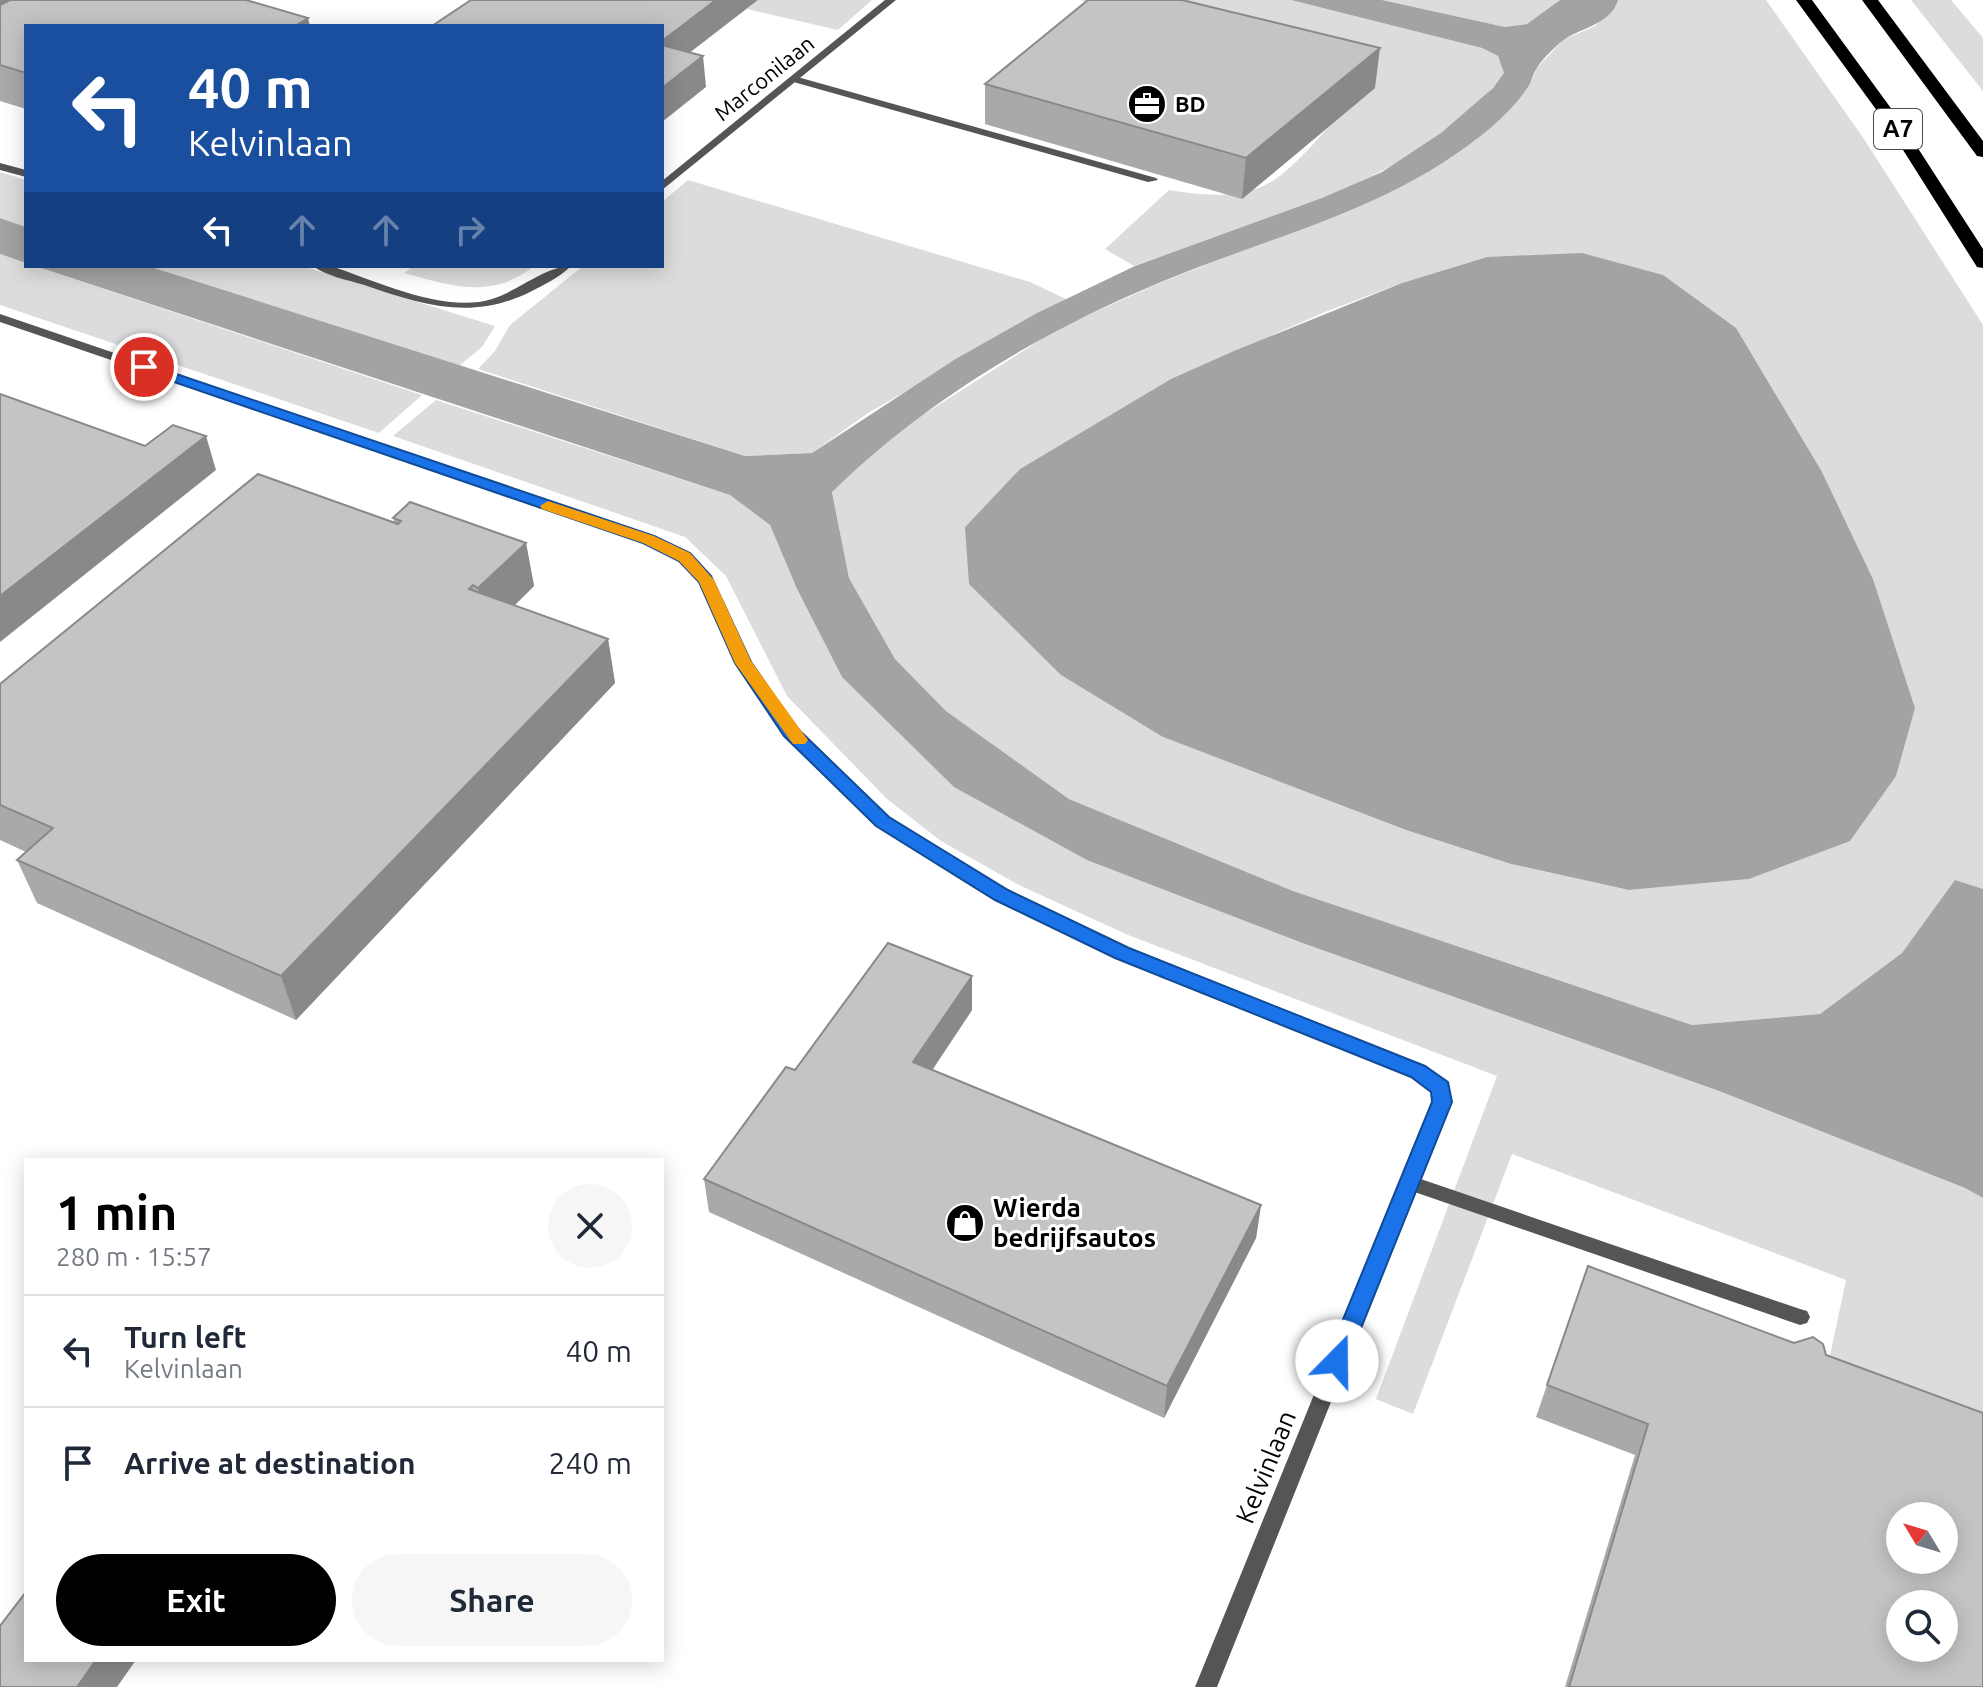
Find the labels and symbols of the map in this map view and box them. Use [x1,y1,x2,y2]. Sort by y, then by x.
street label: Marconilaan [709,30,818,125]
office icon: BD [1126,83,1168,125]
place label: BD [1175,91,1206,116]
road number: A7 [1874,109,1922,149]
pin [110,333,178,401]
place label: Wierda bedrijfsautos [993,1193,1156,1252]
shop icon: Wierda bedrijfsautos [944,1202,986,1244]
position arrow [1295,1319,1379,1403]
street label: Kelvinlaan [1230,1406,1301,1527]
north arrow [1886,1502,1958,1574]

